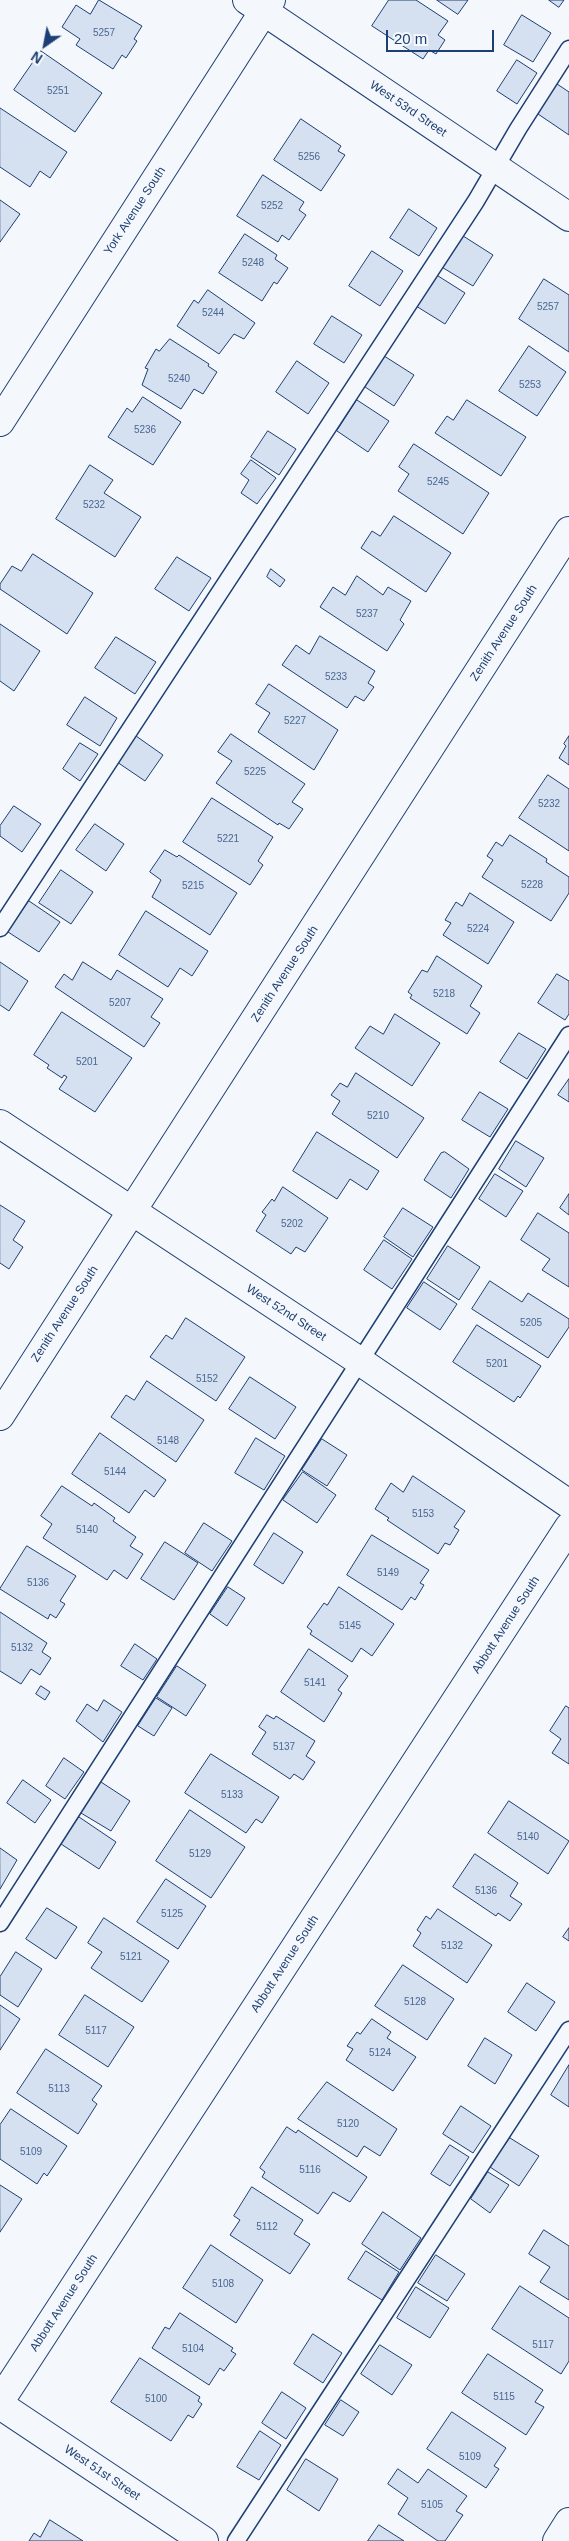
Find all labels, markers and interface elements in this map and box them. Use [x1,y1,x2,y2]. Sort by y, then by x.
north arrow [20,20,70,70]
scale bar [389,20,496,52]
house number: 5257 [93,27,115,39]
text: 20 m [394,30,427,47]
text: N [28,48,45,67]
street label: West 53rd Street [367,78,449,140]
house number: 5251 [47,85,69,97]
house number: 5256 [298,151,320,163]
street label: York Avenue South [101,164,169,258]
house number: 5252 [261,200,283,212]
house number: 5248 [242,257,264,269]
house number: 5257 [537,301,559,313]
house number: 5244 [202,307,224,319]
house number: 5240 [168,373,190,385]
house number: 5253 [519,379,541,391]
house number: 5236 [134,424,156,436]
house number: 5245 [427,476,449,488]
house number: 5232 [83,499,105,511]
street label: Zenith Avenue South [467,582,541,684]
house number: 5237 [356,608,378,620]
house number: 5233 [325,671,347,683]
house number: 5227 [284,715,306,727]
house number: 5225 [244,766,266,778]
house number: 5232 [538,798,560,810]
house number: 5221 [217,833,239,845]
house number: 5228 [521,879,543,891]
house number: 5215 [182,880,204,892]
street label: Zenith Avenue South [248,923,322,1025]
house number: 5224 [467,923,489,935]
house number: 5218 [433,988,455,1000]
house number: 5207 [109,997,131,1009]
house number: 5201 [76,1056,98,1068]
house number: 5210 [367,1110,389,1122]
house number: 5202 [281,1218,303,1230]
street label: Zenith Avenue South [28,1263,102,1365]
street label: West 52nd Street [243,1282,329,1344]
house number: 5205 [520,1317,542,1329]
house number: 5201 [486,1358,508,1370]
house number: 5152 [196,1373,218,1385]
house number: 5148 [157,1435,179,1447]
house number: 5144 [104,1466,126,1478]
house number: 5153 [412,1508,434,1520]
house number: 5140 [76,1524,98,1536]
house number: 5149 [377,1567,399,1579]
street label: Abbott Avenue South [469,1574,543,1676]
house number: 5136 [27,1577,49,1589]
house number: 5145 [339,1620,361,1632]
house number: 5132 [11,1642,33,1654]
house number: 5141 [304,1677,326,1689]
house number: 5137 [273,1741,295,1753]
house number: 5133 [221,1789,243,1801]
house number: 5140 [517,1831,539,1843]
house number: 5129 [189,1848,211,1860]
house number: 5136 [475,1885,497,1897]
house number: 5125 [161,1908,183,1920]
street label: Abbott Avenue South [248,1913,322,2015]
house number: 5132 [441,1940,463,1952]
house number: 5121 [120,1951,142,1963]
house number: 5128 [404,1996,426,2008]
house number: 5117 [85,2025,107,2037]
house number: 5124 [369,2047,391,2059]
house number: 5113 [48,2083,70,2095]
house number: 5120 [337,2118,359,2130]
house number: 5109 [20,2146,42,2158]
house number: 5116 [299,2164,321,2176]
house number: 5112 [256,2221,278,2233]
street label: Abbott Avenue South [27,2252,101,2354]
house number: 5108 [212,2278,234,2290]
house number: 5117 [532,2339,554,2351]
house number: 5104 [182,2343,204,2355]
house number: 5115 [493,2391,515,2403]
house number: 5100 [145,2393,167,2405]
street label: West 51st Street [61,2442,143,2504]
house number: 5109 [459,2451,481,2463]
house number: 5105 [421,2499,443,2511]

